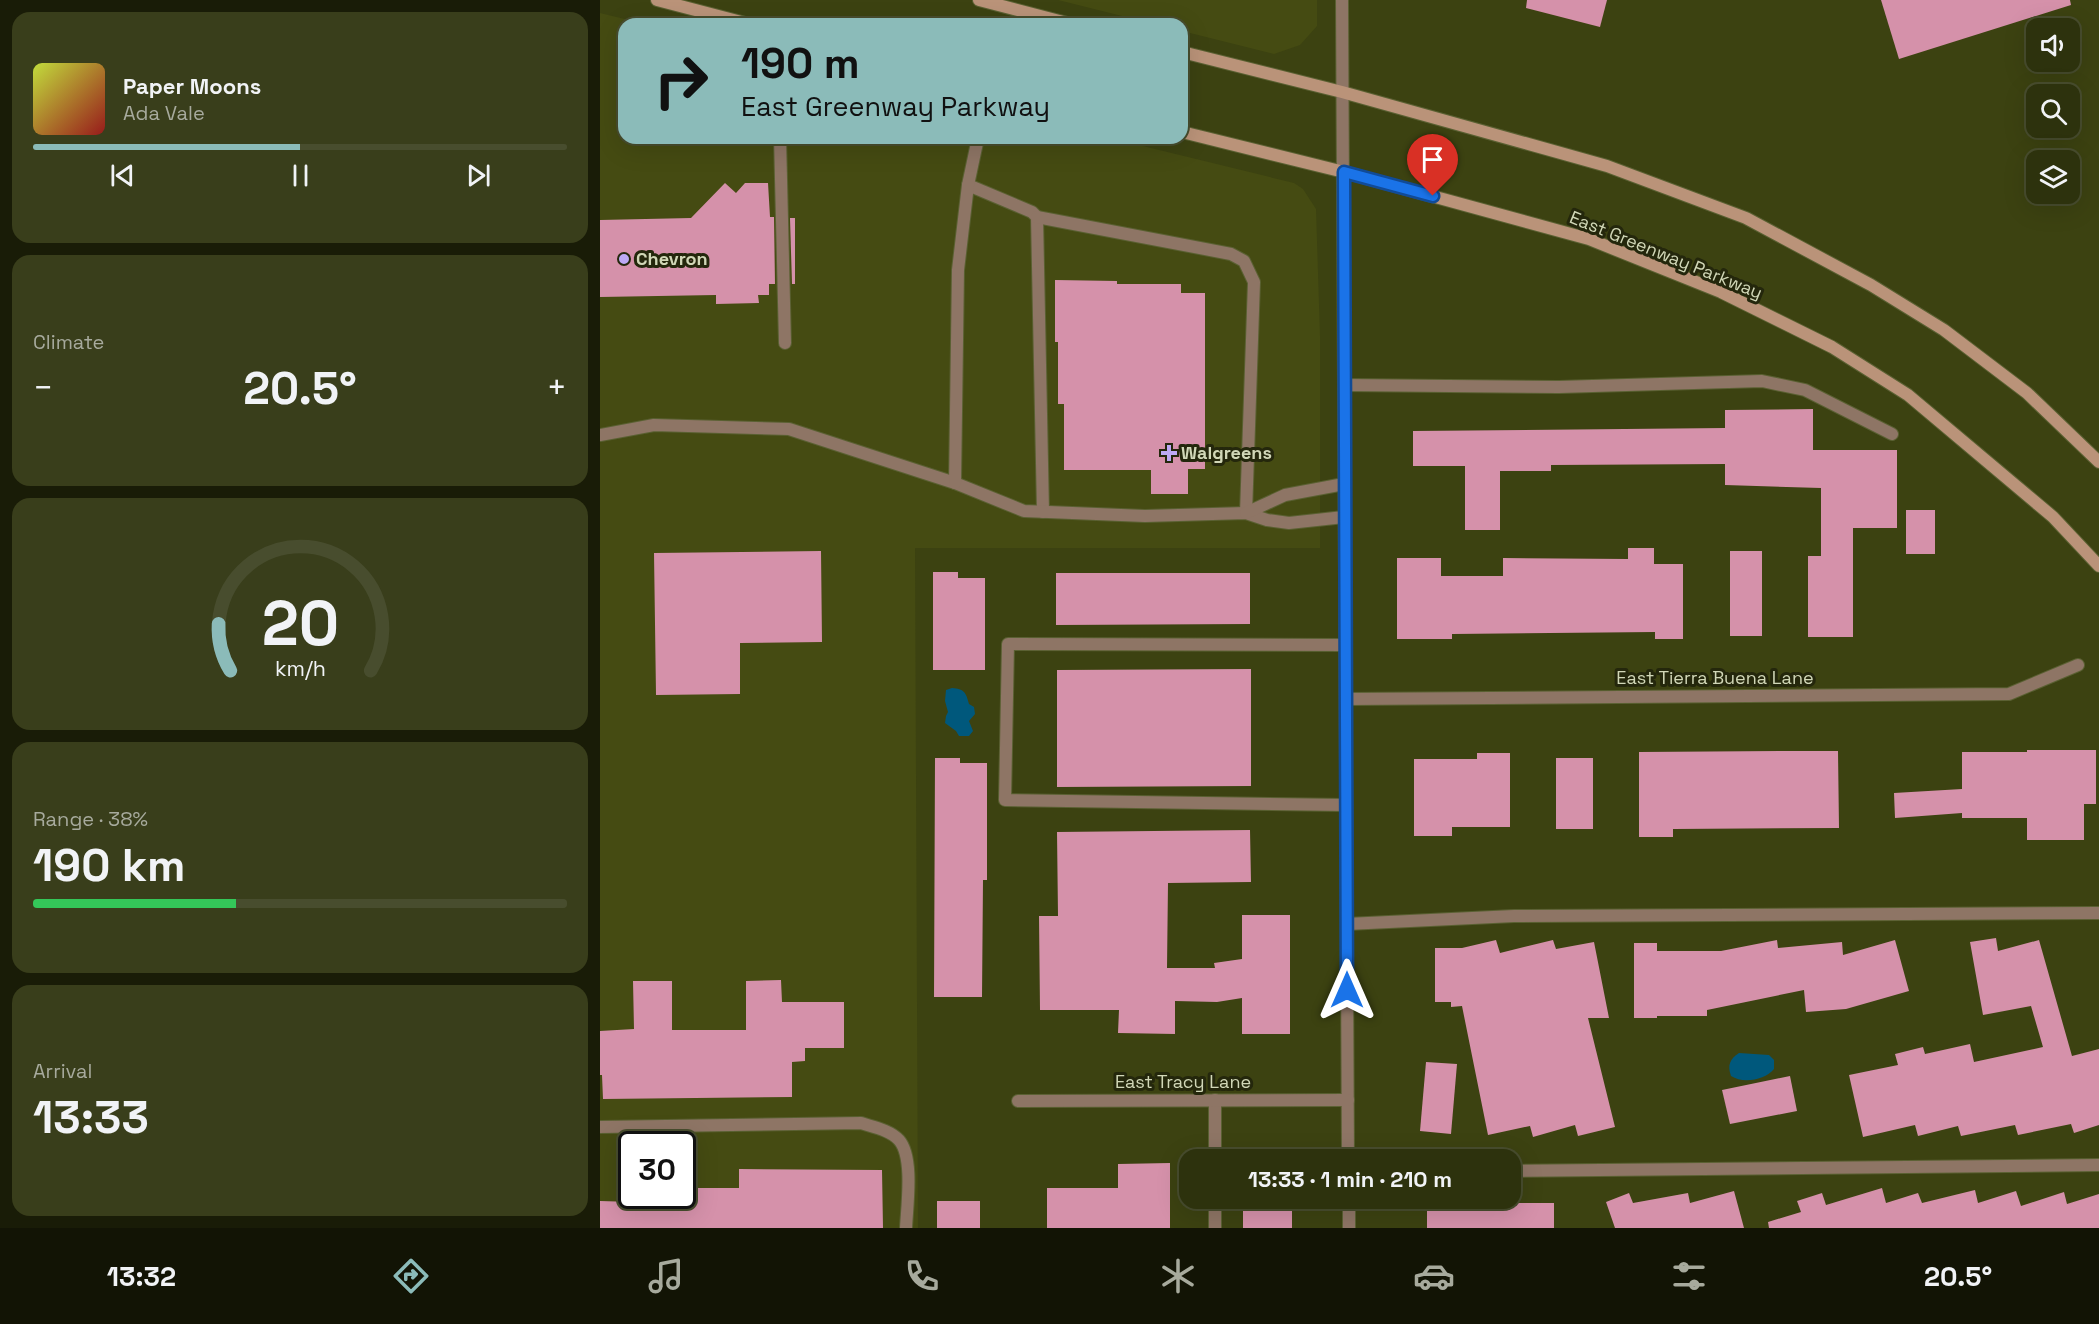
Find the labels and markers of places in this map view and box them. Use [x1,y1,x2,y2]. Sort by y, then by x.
pin [1407,134,1458,196]
place label: Chevron [636,247,708,270]
marker: Chevron [617,252,631,266]
place label: Walgreens [1181,441,1272,464]
marker: Walgreens [1162,446,1176,460]

